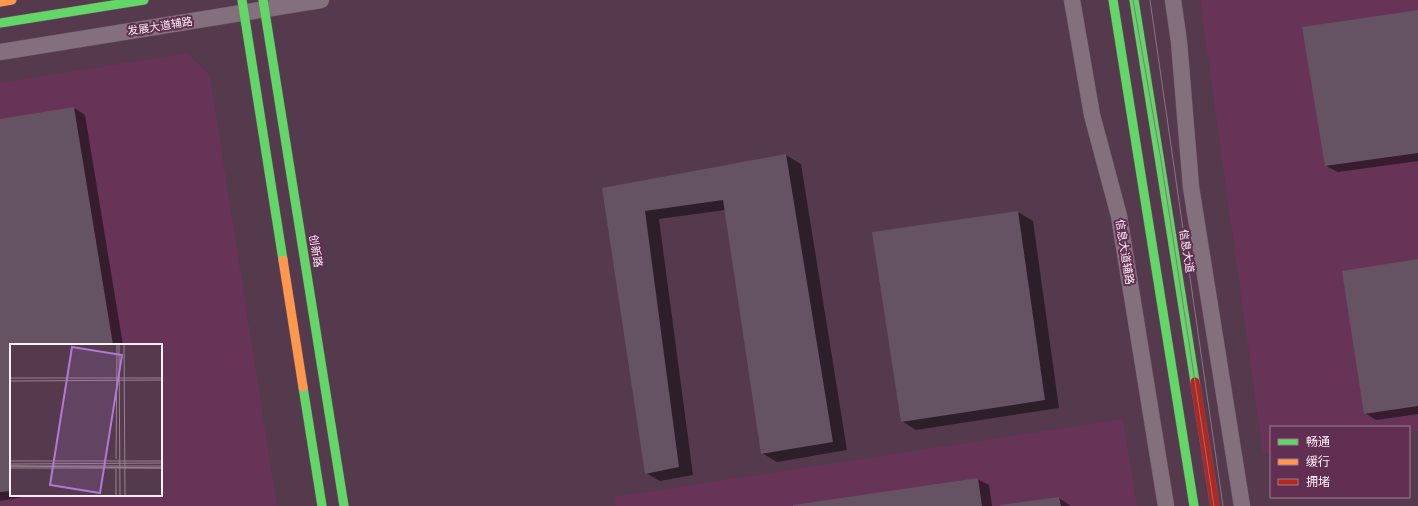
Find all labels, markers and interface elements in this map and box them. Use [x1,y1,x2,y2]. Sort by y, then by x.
street label: 发展大道辅路 [126,14,194,38]
street label: 信息大道辅路 [1113,218,1137,286]
street label: 信息大道 [1177,228,1197,274]
street label: 创新路 [307,234,325,268]
inset map [10,344,162,496]
legend [1270,426,1410,498]
text: 畅通 [1306,434,1330,449]
text: 缓行 [1306,454,1330,469]
text: 拥堵 [1306,474,1330,489]

